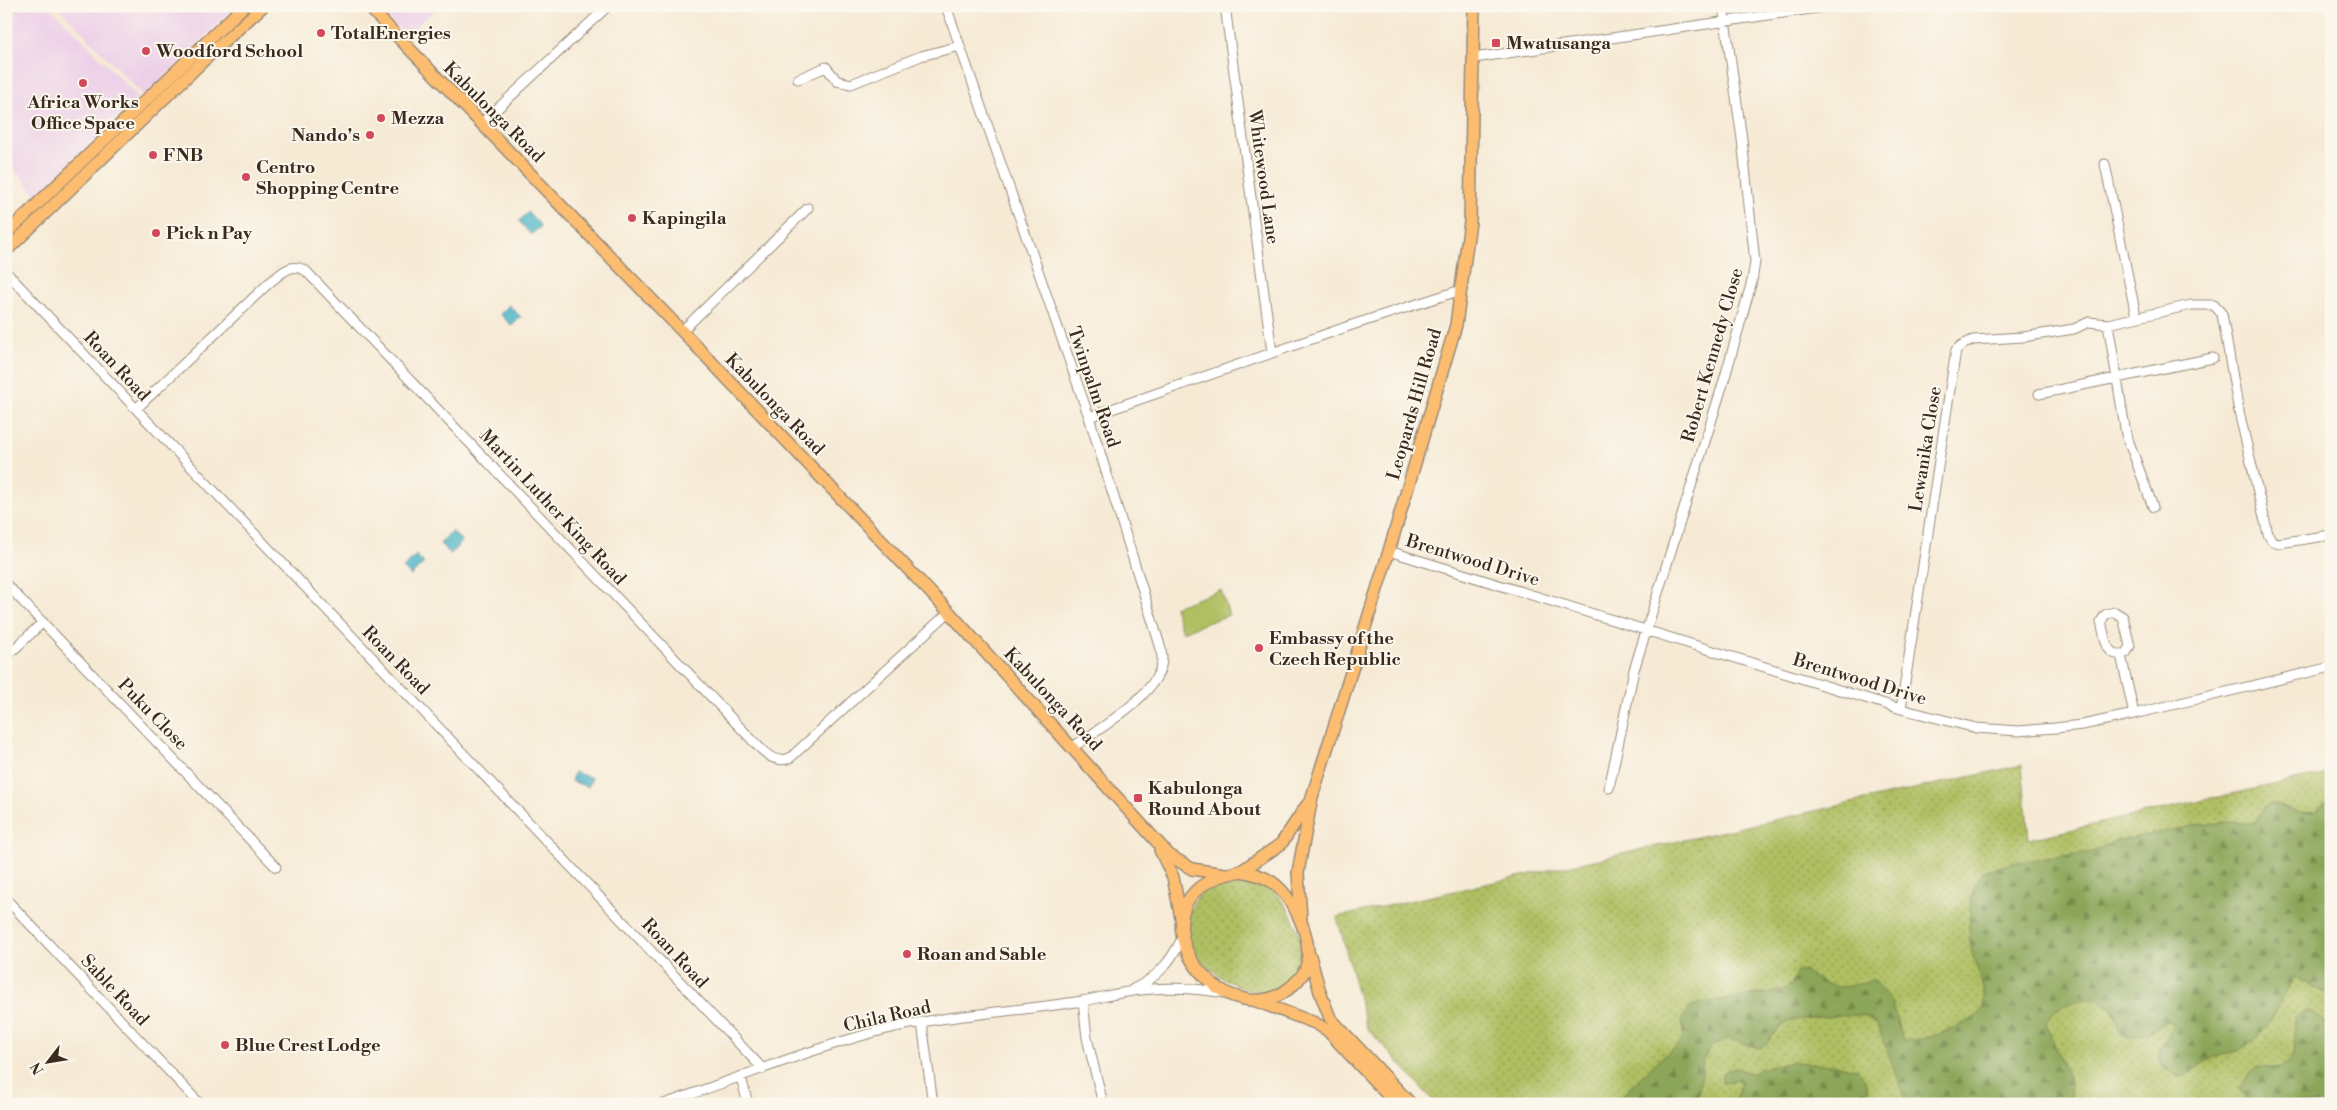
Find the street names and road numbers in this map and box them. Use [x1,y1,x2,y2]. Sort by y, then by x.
street label: Kabulonga Road [438,57,550,168]
street label: Whitewood Lane [1243,107,1284,246]
street label: Robert Kennedy Close [1677,265,1748,445]
street label: Twinpalm Road [1062,324,1125,451]
street label: Leopards Hill Road [1382,325,1447,483]
street label: Roan Road [78,326,155,407]
street label: Kabulonga Road [720,348,830,461]
street label: Lewanika Close [1904,385,1947,514]
street label: Martin Luther King Road [474,425,631,591]
street label: Brentwood Drive [1402,529,1543,592]
street label: Roan Road [357,621,435,700]
street label: Kabulonga Road [999,643,1107,757]
street label: Brentwood Drive [1789,648,1930,711]
street label: Puku Close [113,673,193,755]
street label: Roan Road [636,913,713,994]
street label: Sable Road [76,950,154,1032]
street label: Chila Road [841,995,934,1038]

